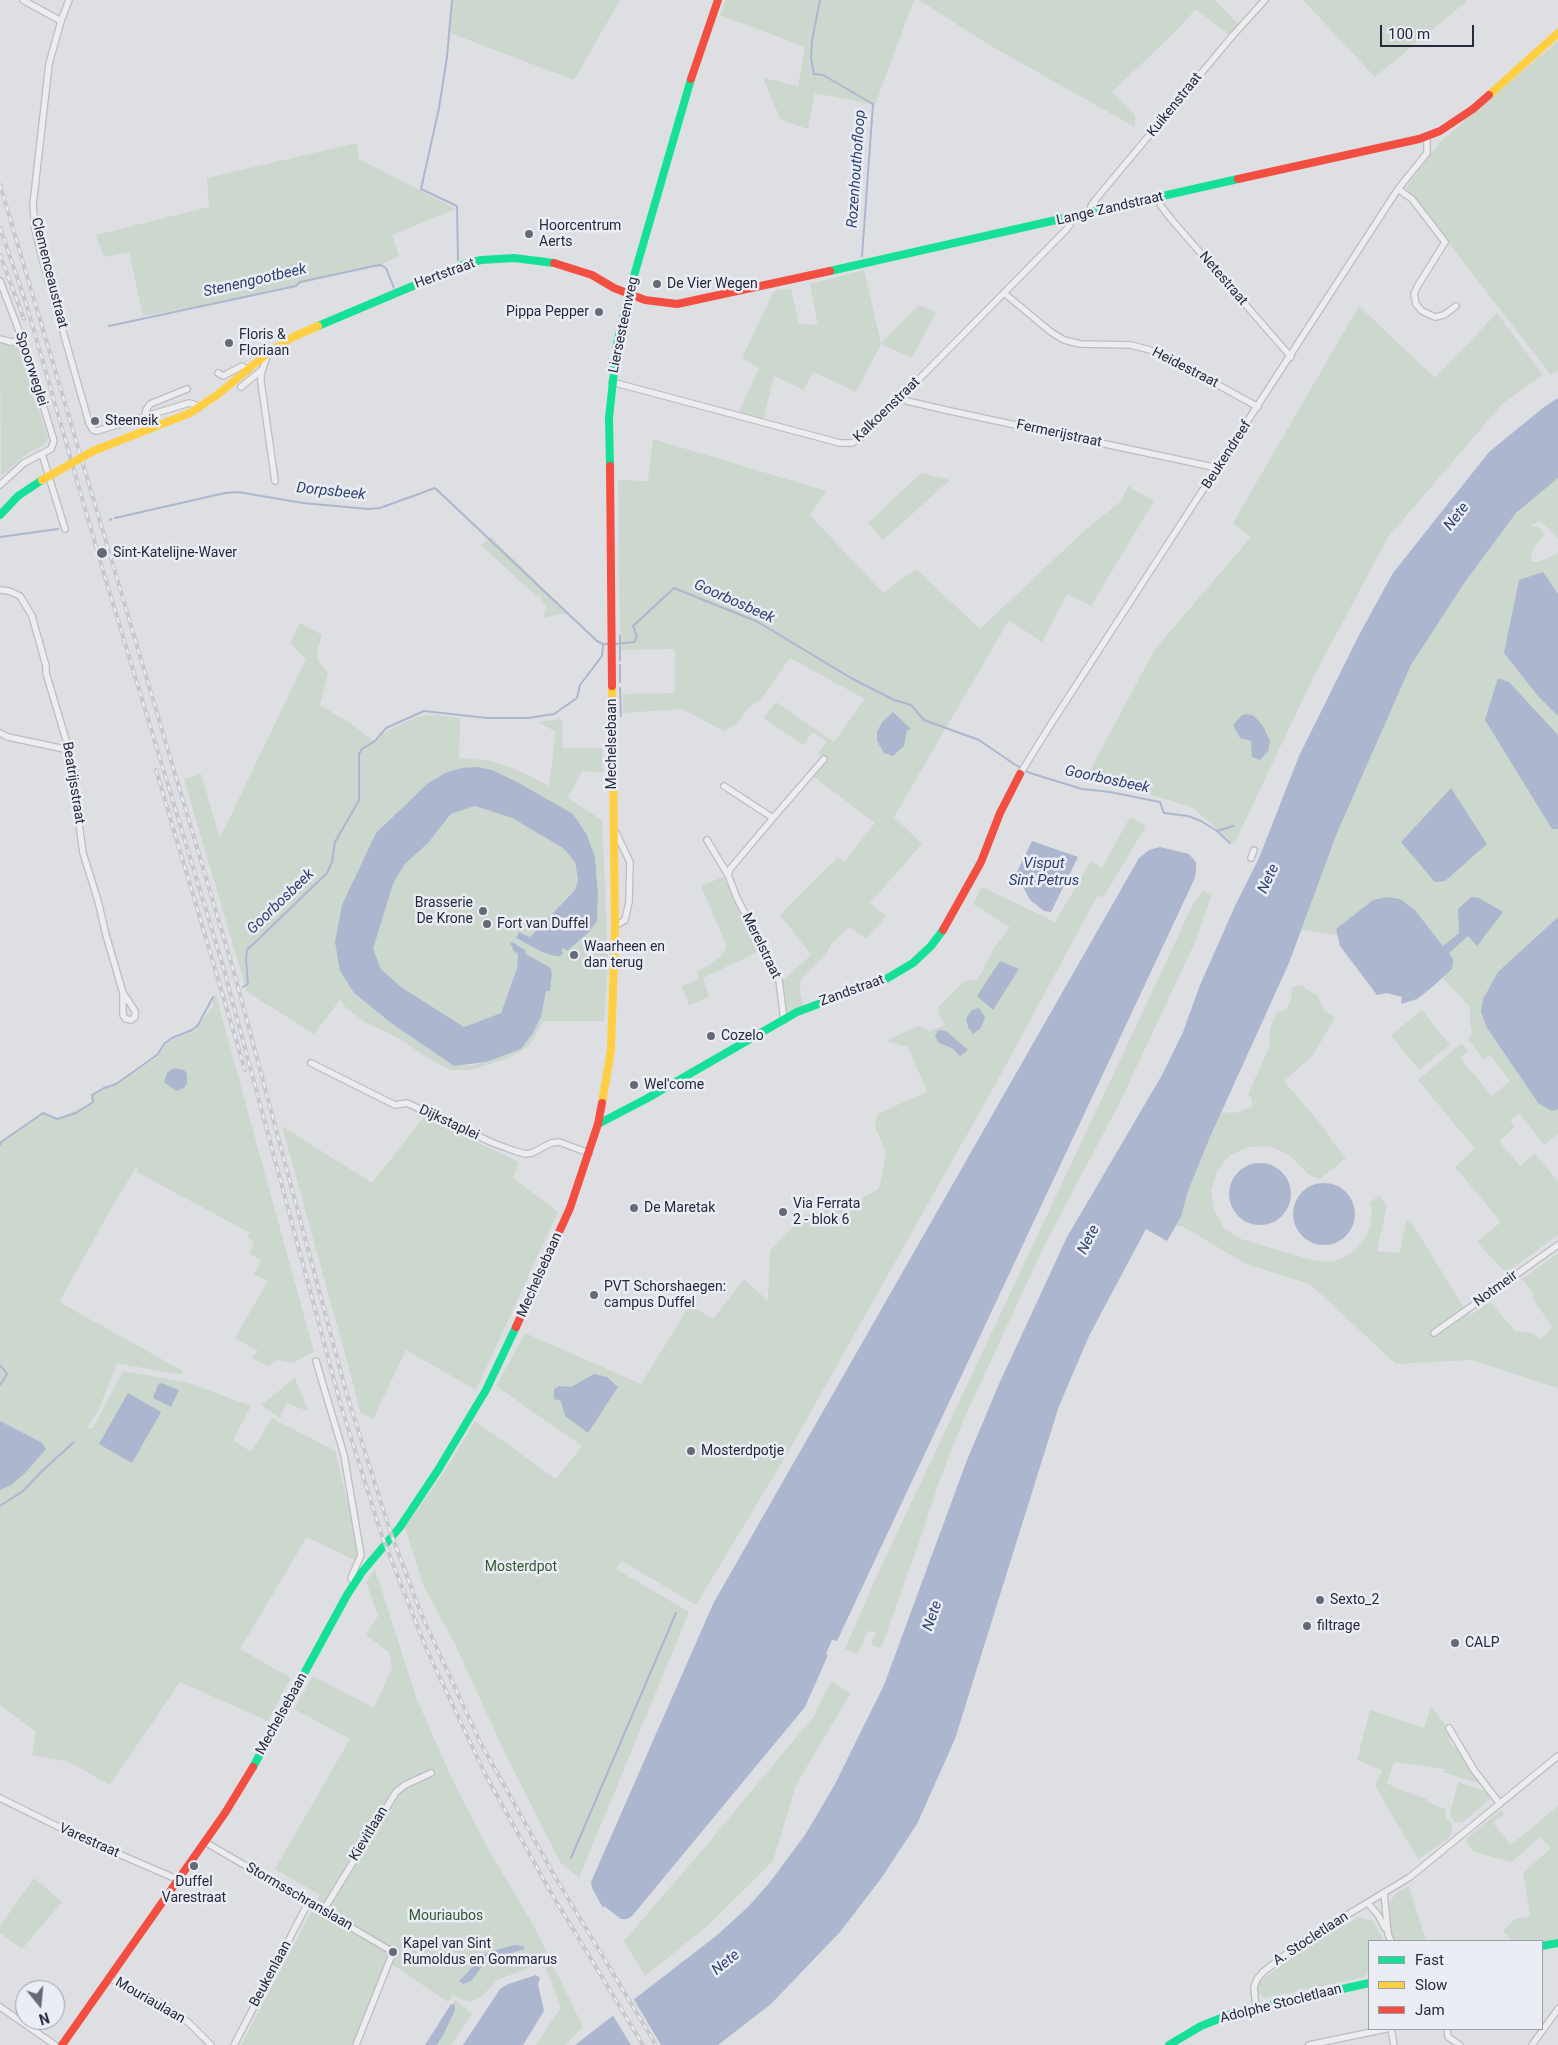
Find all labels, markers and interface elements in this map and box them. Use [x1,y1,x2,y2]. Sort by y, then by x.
scale bar [1383,15,1477,47]
text: 100 m [1388,25,1430,43]
street label: Kuikenstraat [1144,69,1206,141]
water label: Rozenhouthofloop [844,109,870,229]
street label: Lange Zandstraat [1055,189,1165,229]
street label: Clemenceaustraat [27,216,71,330]
place label: Hoorcentrum Aerts [539,218,621,250]
marker: Hoorcentrum Aerts [523,228,535,240]
street label: Netestraat [1195,249,1251,309]
street label: Hertstraat [412,255,478,293]
water label: Stenengootbeek [202,260,308,302]
street label: Liersesteenweg [606,275,642,375]
place label: De Vier Wegen [667,276,758,292]
marker: De Vier Wegen [651,278,663,290]
place label: Pippa Pepper [506,304,589,320]
marker: Pippa Pepper [593,306,605,318]
place label: Floris & Floriaan [239,327,289,360]
street label: Spoorweglei [11,330,51,408]
marker: Floris & Floriaan [223,337,235,349]
street label: Heidestraat [1149,344,1221,392]
street label: Kalkoenstraat [850,374,924,446]
place label: Steeneik [105,413,158,429]
marker: Steeneik [89,415,101,427]
street label: Fermerijstraat [1015,417,1103,451]
street label: Beukendreef [1199,418,1255,492]
water label: Dorpsbeek [296,479,366,505]
water label: Nete [1440,499,1474,535]
place label: Sint-Katelijne-Waver [113,545,237,561]
marker: Sint-Katelijne-Waver [95,546,109,560]
water label: Goorbosbeek [691,576,777,628]
street label: Mechelsebaan [604,699,620,789]
street label: Beatrijsstraat [58,741,88,825]
water label: Goorbosbeek [1063,762,1151,798]
water label: Visput Sint Petrus [1009,855,1079,890]
water label: Nete [1254,861,1284,897]
water label: Goorbosbeek [244,866,318,938]
place label: Brasserie De Krone [415,895,473,928]
marker: Brasserie De Krone [477,905,489,917]
street label: Merelstraat [738,910,784,982]
place label: Fort van Duffel [497,916,589,932]
marker: Fort van Duffel [481,918,493,930]
place label: Waarheen en dan terug [584,939,665,972]
marker: Waarheen en dan terug [568,949,580,961]
street label: Zandstraat [817,972,887,1010]
place label: Cozelo [721,1028,764,1044]
marker: Cozelo [705,1030,717,1042]
place label: Wel'come [644,1077,704,1093]
marker: Wel'come [628,1079,640,1091]
street label: Dijkstaplei [416,1102,482,1144]
place label: Via Ferrata 2 - blok 6 [793,1196,860,1228]
place label: De Maretak [644,1200,715,1216]
marker: De Maretak [628,1202,640,1214]
marker: Via Ferrata 2 - blok 6 [777,1206,789,1218]
water label: Nete [1074,1222,1104,1258]
street label: Mechelsebaan [514,1230,566,1320]
street label: Notmeir [1471,1267,1521,1311]
place label: PVT Schorshaegen: campus Duffel [604,1279,726,1311]
marker: PVT Schorshaegen: campus Duffel [588,1289,600,1301]
place label: Mosterdpotje [701,1443,784,1459]
marker: Mosterdpotje [685,1445,697,1457]
park label: Mosterdpot [485,1559,557,1575]
place label: Sexto_2 [1330,1592,1379,1608]
marker: Sexto_2 [1314,1594,1326,1606]
water label: Nete [920,1599,946,1633]
place label: filtrage [1317,1618,1360,1634]
marker: filtrage [1301,1620,1313,1632]
place label: CALP [1465,1635,1500,1651]
marker: CALP [1449,1637,1461,1649]
street label: Mechelsebaan [253,1670,311,1758]
street label: Kievitlaan [346,1804,392,1864]
street label: Varestraat [56,1820,122,1862]
marker: Duffel Varestraat [188,1860,200,1872]
street label: Stormsschranslaan [243,1860,355,1934]
place label: Duffel Varestraat [162,1874,226,1906]
park label: Mouriaubos [409,1908,483,1924]
street label: A. Stocletlaan [1270,1908,1352,1970]
place label: Kapel van Sint Rumoldus en Gommarus [403,1936,557,1968]
street label: Beukenlaan [247,1938,295,2010]
legend [1368,1940,1543,2030]
marker: Kapel van Sint Rumoldus en Gommarus [387,1946,399,1958]
water label: Nete [708,1946,744,1980]
text: Fast [1415,1951,1444,1969]
street label: Mouriaulaan [112,1974,188,2028]
text: Slow [1415,1976,1447,1994]
north arrow [15,1980,65,2030]
street label: Adolphe Stocletlaan [1218,1981,1344,2027]
text: Jam [1415,2001,1445,2019]
text: N [37,2009,51,2027]

